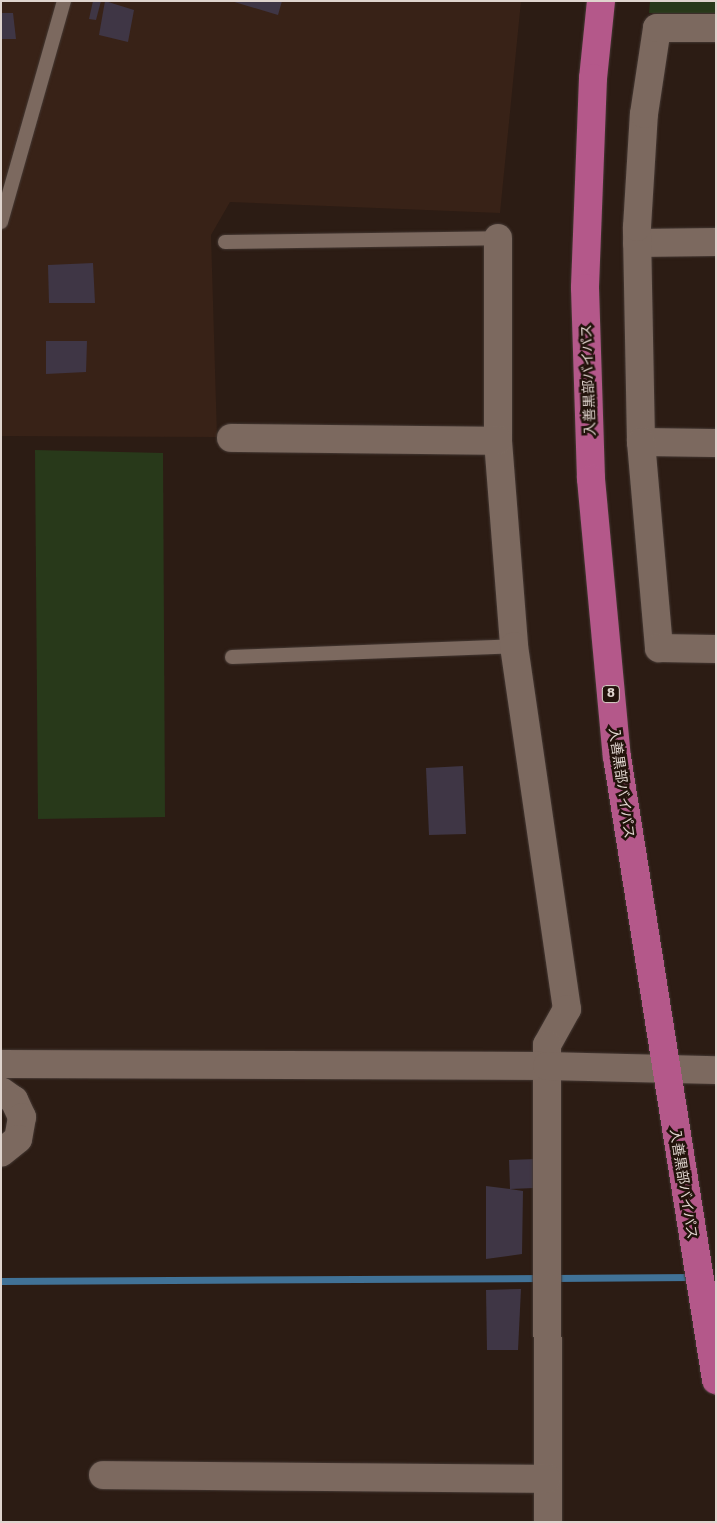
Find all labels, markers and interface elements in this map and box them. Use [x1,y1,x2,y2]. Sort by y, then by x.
street label: 入善黒部バイパス [578,324,598,436]
road number: 8 [601,684,621,704]
street label: 入善黒部バイパス [606,726,638,840]
street label: 入善黒部バイパス [667,1127,701,1241]

